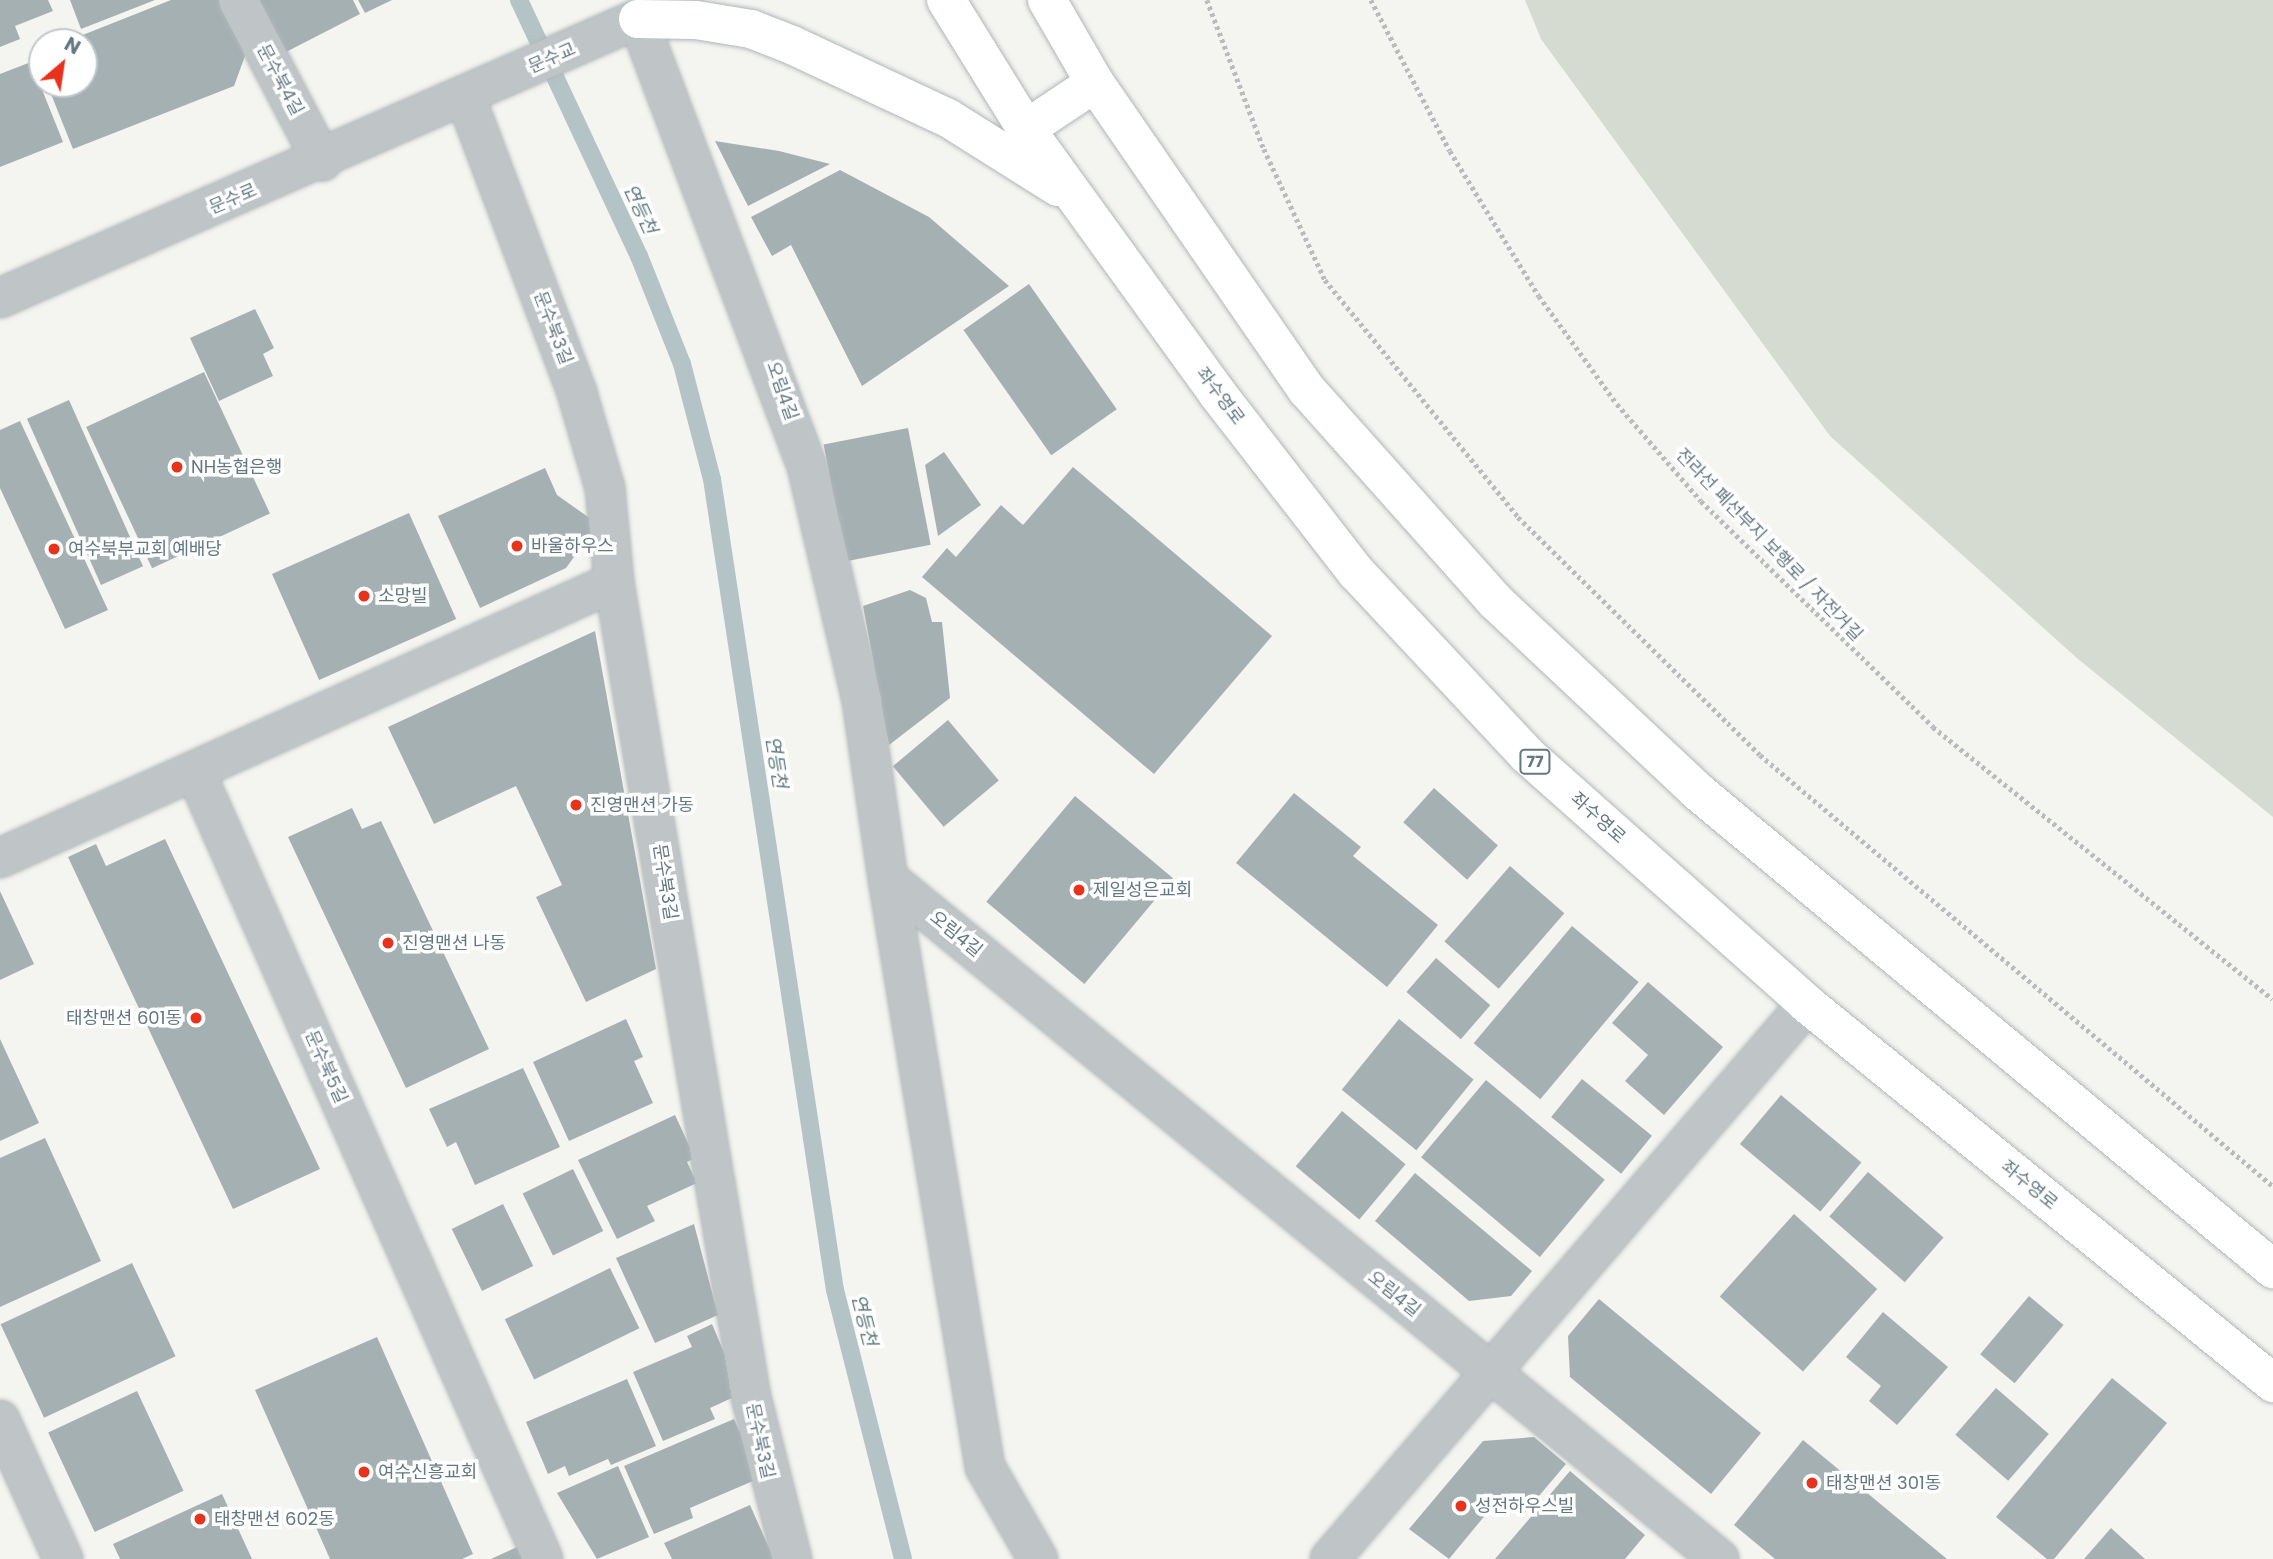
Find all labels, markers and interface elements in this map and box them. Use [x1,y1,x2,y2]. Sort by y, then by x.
north arrow [28,28,98,98]
text: N [60,31,85,61]
street label: 문수교 [525,38,579,78]
street label: 문수북4길 [252,41,308,119]
street label: 문수로 [206,179,260,219]
water label: 연등천 [619,180,661,238]
street label: 문수북3길 [529,288,577,368]
street label: 오림4길 [762,359,802,423]
street label: 좌수영로 [1191,363,1249,429]
street label: 전라선 폐선부지 보행로 / 자전거길 [1671,444,1867,646]
place label: NH농협은행 [191,456,282,478]
marker: NH농협은행 [169,459,185,475]
place label: 바울하우스 [531,535,614,557]
place label: 여수북부교회 예배당 [68,538,222,560]
marker: 바울하우스 [509,538,525,554]
marker: 여수북부교회 예배당 [46,541,62,557]
place label: 소망빌 [378,585,428,607]
marker: 소망빌 [356,588,372,604]
water label: 연등천 [761,734,791,790]
road number: 77 [1519,750,1551,775]
street label: 좌수영로 [1566,788,1630,848]
place label: 진영맨션 가동 [590,794,694,816]
marker: 진영맨션 가동 [568,797,584,813]
street label: 문수북3길 [648,842,682,922]
place label: 제일성은교회 [1093,879,1192,901]
marker: 제일성은교회 [1071,882,1087,898]
street label: 오림4길 [925,906,987,962]
place label: 진영맨션 나동 [402,932,506,954]
marker: 진영맨션 나동 [380,935,396,951]
place label: 태창맨션 601동 [66,1007,182,1029]
marker: 태창맨션 601동 [188,1010,204,1026]
street label: 문수북5길 [300,1027,352,1107]
street label: 좌수영로 [1996,1156,2062,1214]
street label: 오림4길 [1363,1266,1425,1322]
water label: 연등천 [847,1292,881,1348]
street label: 문수북3길 [741,1401,779,1481]
place label: 여수신흥교회 [378,1461,477,1483]
marker: 여수신흥교회 [356,1464,372,1480]
place label: 태창맨션 301동 [1826,1472,1941,1494]
marker: 태창맨션 301동 [1804,1475,1820,1491]
place label: 성전하우스빌 [1475,1495,1574,1517]
marker: 성전하우스빌 [1453,1498,1469,1514]
place label: 태창맨션 602동 [214,1508,335,1530]
marker: 태창맨션 602동 [192,1511,208,1527]

